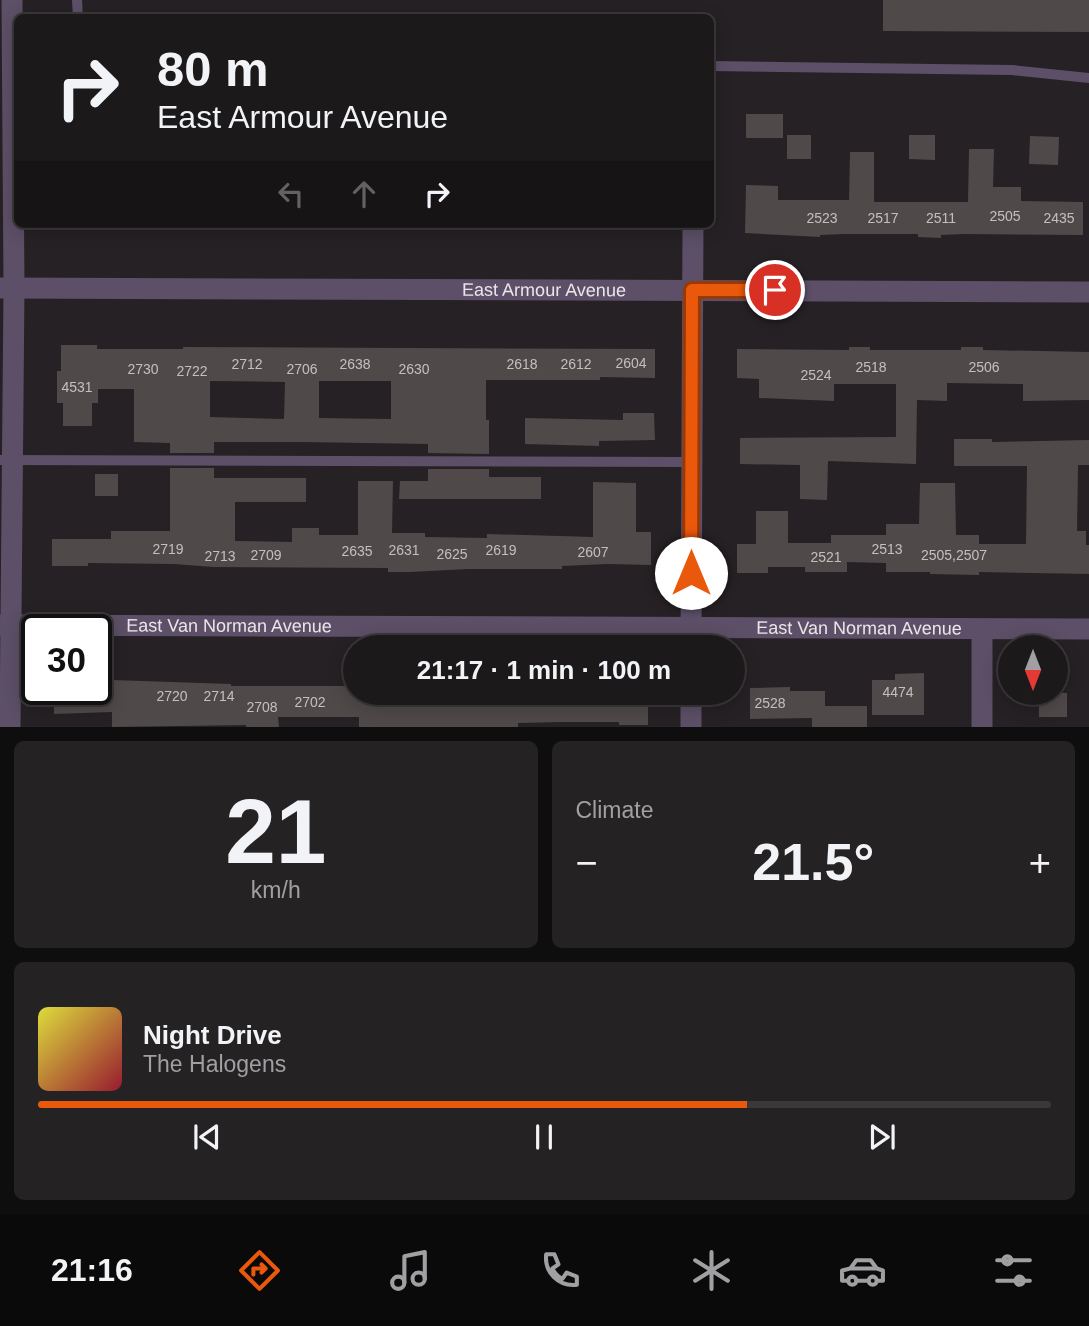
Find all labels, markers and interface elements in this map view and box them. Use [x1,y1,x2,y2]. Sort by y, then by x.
icon: right [42,42,133,133]
text: 80 m [157,42,269,96]
text: East Armour Avenue [157,99,448,135]
icon: left [272,175,310,213]
icon: ahead [345,175,383,213]
icon: right [418,175,456,213]
house number: 2505 [989,208,1021,224]
house number: 2523 [806,210,838,226]
house number: 2517 [867,210,899,226]
house number: 2511 [926,210,956,226]
house number: 2435 [1043,210,1075,226]
pin [745,260,805,320]
icon: arrive [756,271,794,309]
street label: East Armour Avenue [462,280,626,300]
house number: 2604 [615,355,647,371]
house number: 2712 [231,356,263,372]
house number: 2638 [339,356,371,372]
house number: 2618 [506,356,538,372]
house number: 2612 [560,356,592,372]
house number: 2518 [855,359,887,375]
house number: 2506 [968,359,1000,375]
house number: 2730 [127,361,159,377]
house number: 2706 [286,361,318,377]
house number: 2630 [398,361,430,377]
house number: 2722 [176,363,208,379]
house number: 2524 [800,367,832,383]
house number: 4531 [61,379,93,395]
position arrow [654,536,728,610]
house number: 2719 [152,541,184,557]
house number: 2513 [871,541,903,557]
house number: 2631 [388,542,420,558]
house number: 2619 [485,542,517,558]
house number: 2635 [341,543,373,559]
house number: 2607 [577,544,609,560]
house number: 2625 [436,546,468,562]
house number: 2709 [250,547,282,563]
house number: 2505,2507 [921,547,987,563]
house number: 2713 [204,548,236,564]
house number: 2521 [810,549,842,565]
speed limit sign: 30 [21,614,112,705]
street label: East Van Norman Avenue [126,615,332,636]
street label: East Van Norman Avenue [756,618,962,639]
north arrow [998,635,1068,705]
map controls [998,635,1068,705]
text: 21:17 · 1 min · 100 m [417,655,671,685]
house number: 4474 [882,684,914,700]
house number: 2720 [156,688,188,704]
house number: 2714 [203,688,235,704]
house number: 2702 [294,694,326,710]
house number: 2528 [754,695,786,711]
house number: 2708 [246,699,278,715]
text: 21 [225,781,326,882]
text: Climate [576,797,653,823]
text: 21.5° [752,833,874,891]
text: − [576,842,598,884]
text: + [1029,842,1051,884]
text: km/h [251,877,301,903]
text: Night Drive [143,1020,282,1050]
text: The Halogens [143,1051,286,1077]
icon: previous [188,1118,226,1156]
icon: pause [525,1118,563,1156]
icon: next [863,1118,901,1156]
icon: directions [235,1246,284,1295]
icon: music [386,1246,435,1295]
icon: phone [536,1246,585,1295]
icon: climate [687,1246,736,1295]
icon: car [838,1246,887,1295]
icon: filters [989,1246,1038,1295]
text: 21:16 [51,1252,133,1288]

